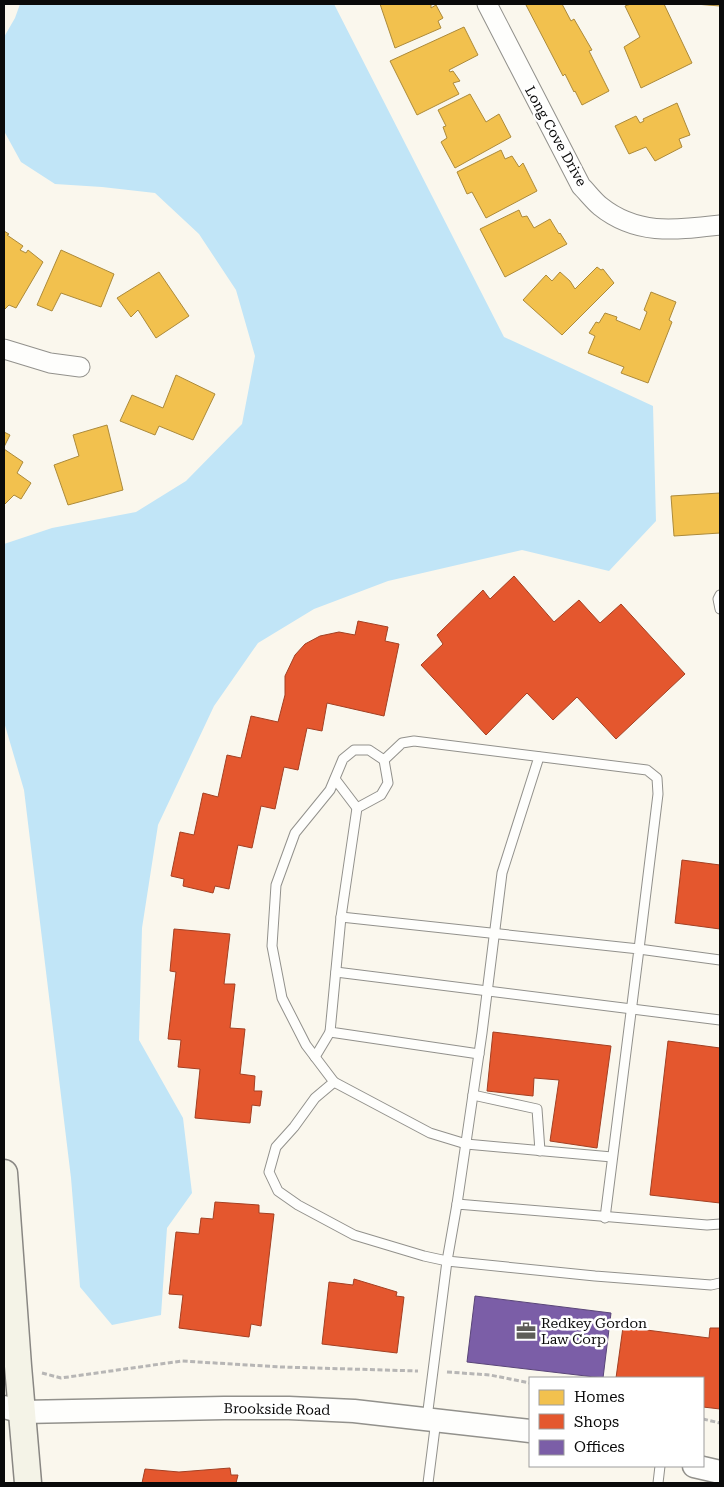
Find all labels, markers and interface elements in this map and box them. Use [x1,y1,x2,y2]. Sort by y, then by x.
street label: Long Cove Drive [522,83,590,189]
place label: Redkey Gordon Law Corp [541,1315,647,1347]
office icon: Redkey Gordon Law Corp [515,1320,537,1342]
legend [529,1377,704,1467]
text: Homes [574,1388,625,1406]
street label: Brookside Road [224,1400,330,1418]
text: Shops [574,1413,619,1431]
text: Offices [574,1438,625,1456]

